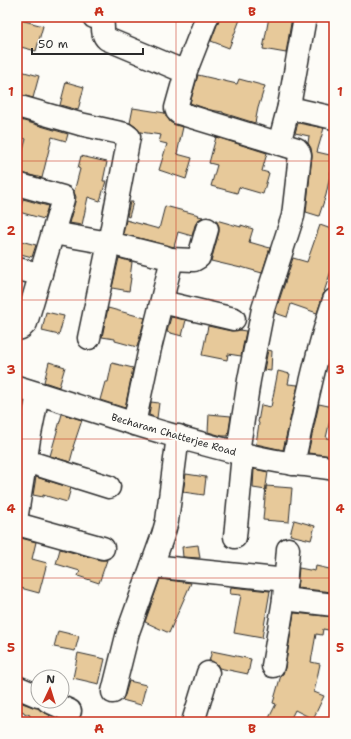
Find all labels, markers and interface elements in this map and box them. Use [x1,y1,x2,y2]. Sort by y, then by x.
text: A [94,3,104,20]
text: B [248,3,256,20]
scale bar [32,30,143,56]
text: 50 m [38,36,68,52]
text: 1 [8,83,14,100]
text: 1 [337,83,343,100]
text: 2 [6,222,16,239]
text: 2 [335,222,345,239]
text: 3 [6,361,16,378]
text: 3 [335,361,345,378]
street label: Becharam Chatterjee Road [110,410,239,459]
text: 4 [6,500,16,517]
text: 4 [335,500,345,517]
text: 5 [7,639,15,656]
text: 5 [336,639,344,656]
north arrow [30,669,70,709]
text: N [46,672,56,687]
text: A [94,720,104,737]
text: B [248,720,256,737]

